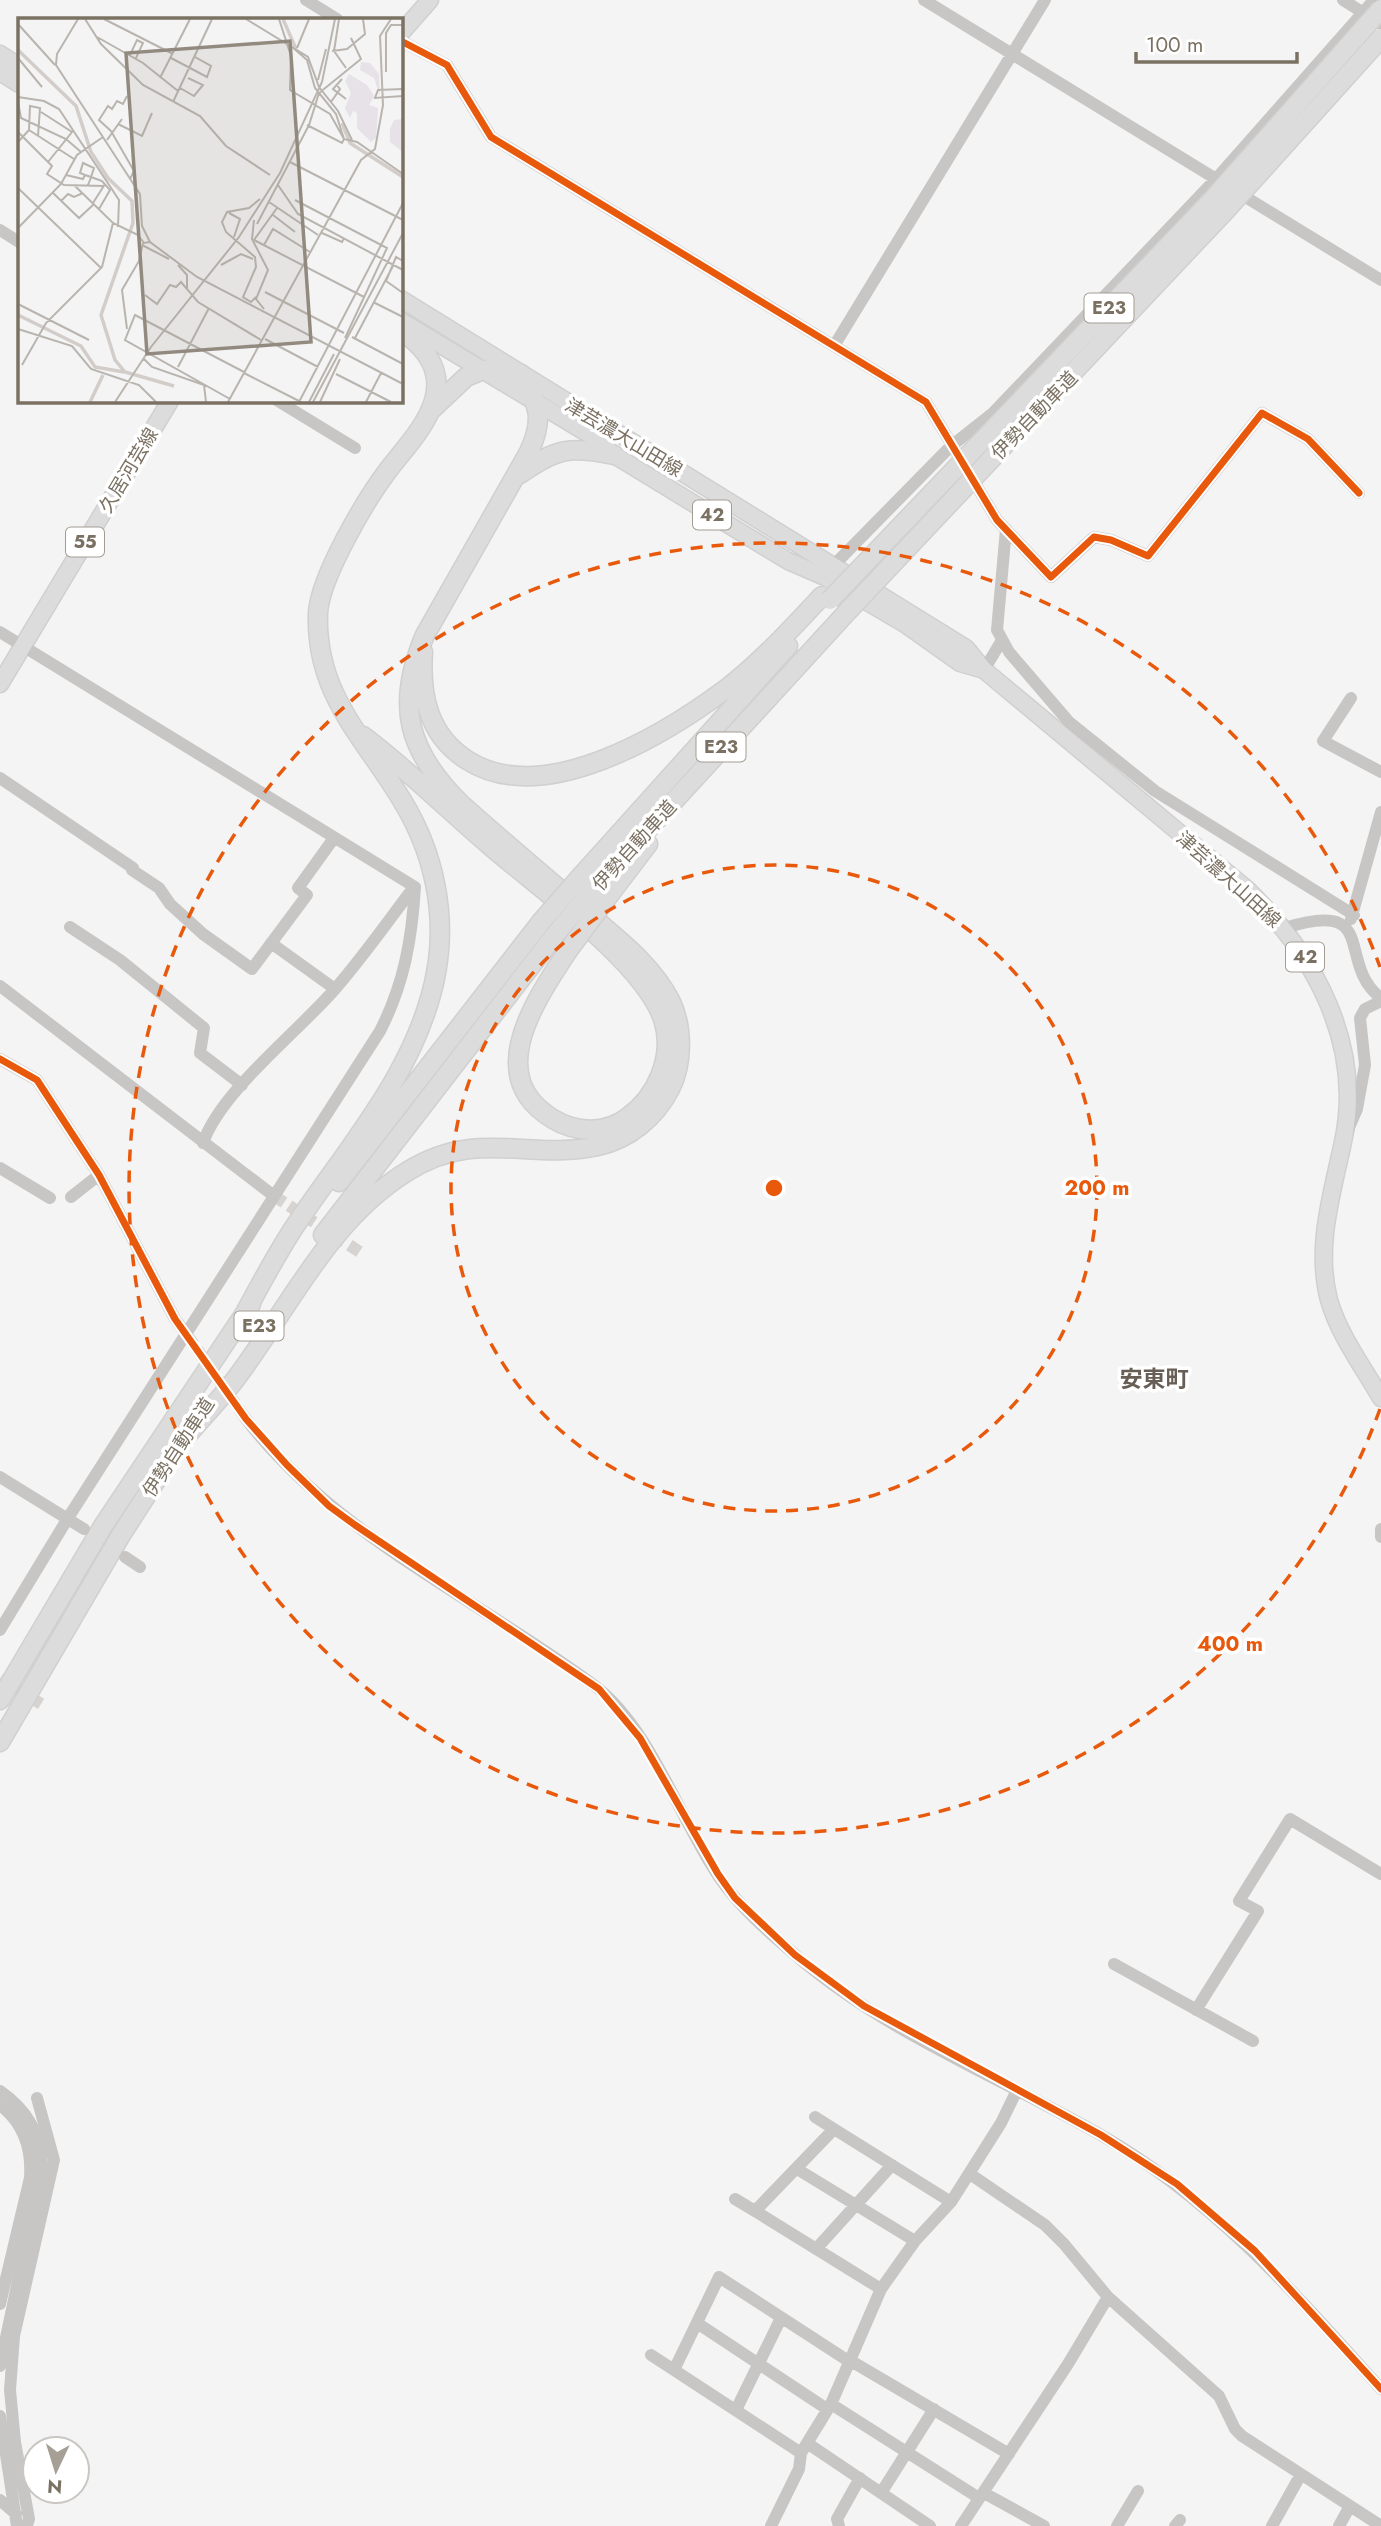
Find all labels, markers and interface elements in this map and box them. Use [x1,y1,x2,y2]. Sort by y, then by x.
inset map [18,18,402,402]
scale bar [1136,21,1297,65]
text: 100 m [1146,30,1203,60]
road number: E23 [1084,294,1134,322]
street label: 伊勢自動車道 [985,365,1084,466]
street label: 津芸濃大山田線 [560,392,688,483]
street label: 久居河芸線 [92,423,164,518]
road number: 42 [693,500,731,530]
road number: 55 [66,528,104,556]
road number: E23 [696,732,746,762]
street label: 伊勢自動車道 [586,794,683,897]
street label: 津芸濃大山田線 [1170,825,1287,934]
road number: 42 [1286,942,1324,972]
text: 200 m [1064,1173,1130,1203]
centre of rings [762,1176,786,1200]
road number: E23 [234,1311,284,1340]
district label: 安東町 [1120,1362,1189,1396]
street label: 伊勢自動車道 [136,1392,221,1502]
text: 400 m [1197,1629,1263,1659]
north arrow [21,2435,91,2505]
text: N [46,2472,63,2500]

